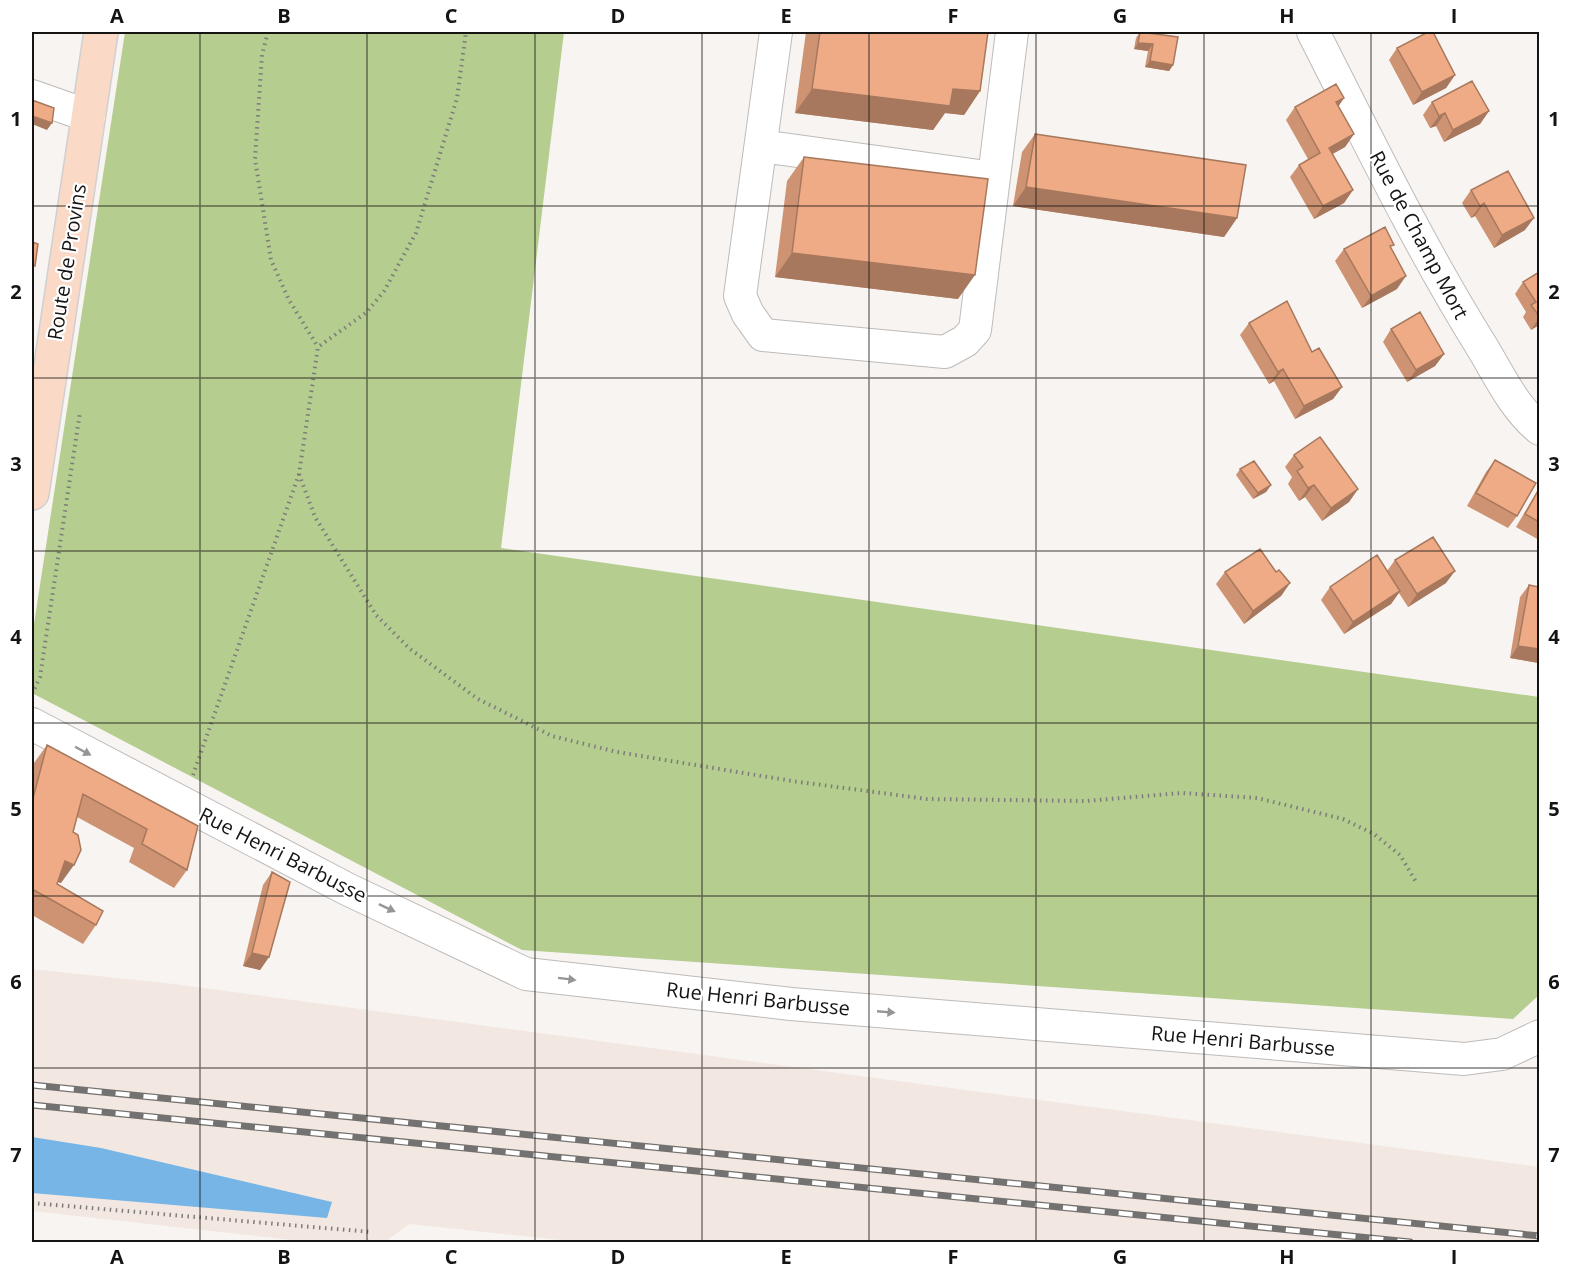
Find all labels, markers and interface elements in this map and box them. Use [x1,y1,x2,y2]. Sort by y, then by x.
text: A [110,2,124,29]
text: B [277,2,291,29]
text: C [445,2,458,29]
text: D [611,2,625,29]
text: E [780,2,792,29]
text: F [948,2,958,29]
text: G [1113,2,1127,29]
text: H [1279,2,1295,29]
text: I [1451,2,1457,29]
text: 1 [10,105,22,132]
text: 1 [1548,105,1560,132]
street label: Rue de Champ Mort [1364,146,1475,324]
street label: Route de Provins [41,182,92,342]
text: 2 [10,278,22,305]
text: 2 [1548,278,1560,305]
text: 3 [10,450,22,477]
text: 3 [1548,450,1560,477]
text: 4 [10,623,22,650]
text: 4 [1548,623,1560,650]
one-way arrow [75,746,92,756]
text: 5 [10,795,22,822]
text: 5 [1548,795,1560,822]
street label: Rue Henri Barbusse [195,801,372,909]
one-way arrow [379,904,396,913]
text: 6 [10,968,22,995]
text: 6 [1548,968,1560,995]
one-way arrow [558,974,577,983]
street label: Rue Henri Barbusse [665,975,851,1022]
one-way arrow [877,1007,896,1017]
street label: Rue Henri Barbusse [1150,1019,1336,1062]
text: 7 [10,1141,22,1168]
text: 7 [1548,1141,1560,1168]
text: A [110,1243,124,1270]
text: B [277,1243,291,1270]
text: C [445,1243,458,1270]
text: D [611,1243,625,1270]
text: E [780,1243,792,1270]
text: F [948,1243,958,1270]
text: G [1113,1243,1127,1270]
text: H [1279,1243,1295,1270]
text: I [1451,1243,1457,1270]

